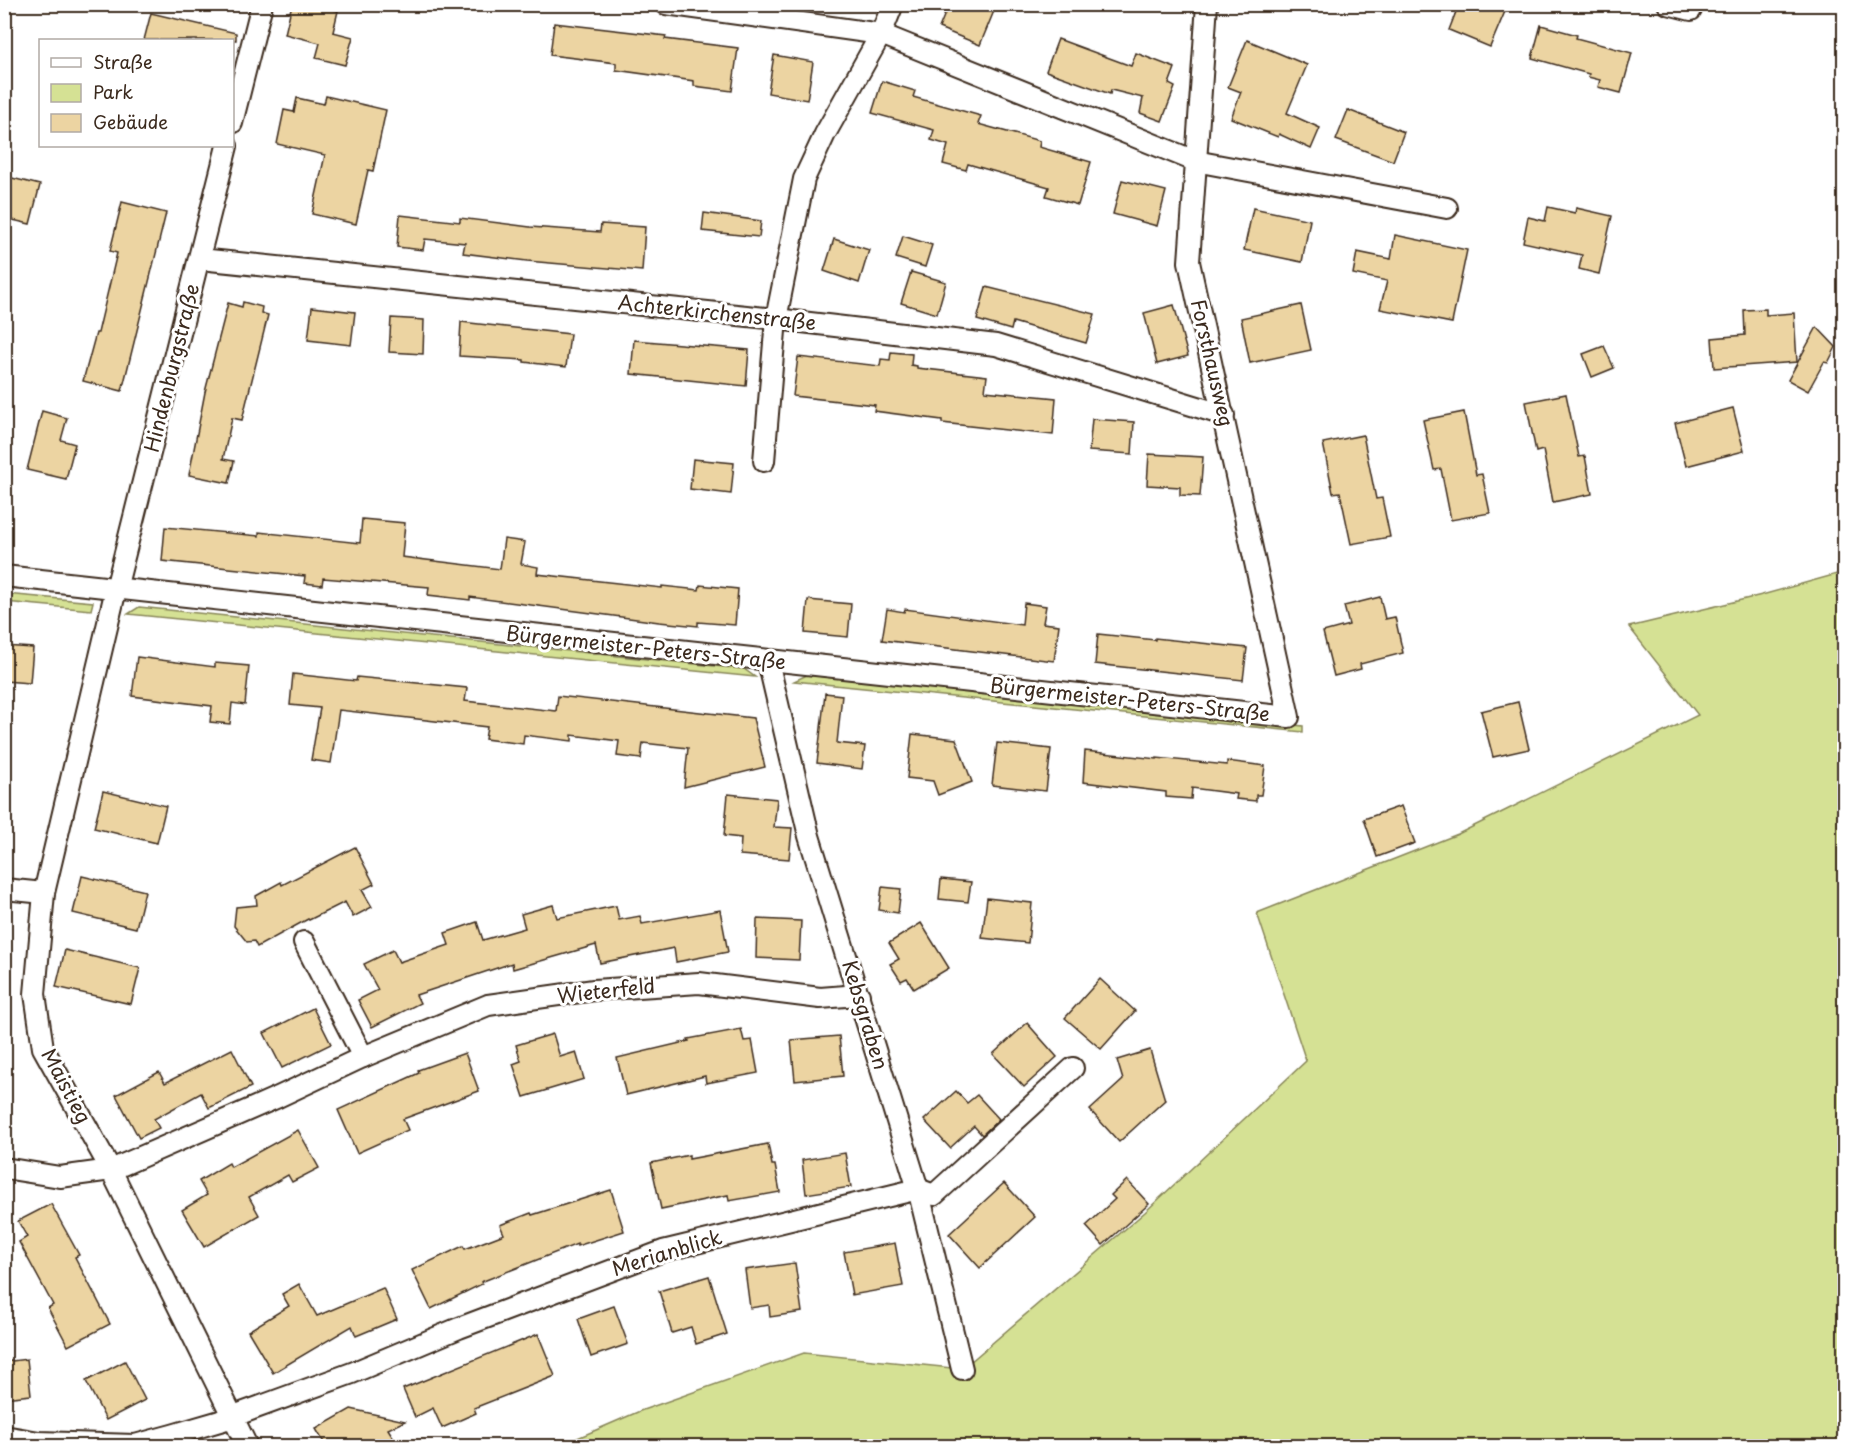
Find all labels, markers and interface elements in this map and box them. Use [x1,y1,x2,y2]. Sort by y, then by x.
legend [39,39,234,147]
text: Straße [93,48,153,75]
text: Park [93,78,133,105]
text: Gebäude [93,108,168,135]
street label: Hindenburgstraße [136,280,206,455]
street label: Achterkirchenstraße [616,287,818,337]
street label: Forsthausweg [1184,296,1242,430]
street label: Bürgermeister-Peters-Straße [505,617,788,677]
street label: Bürgermeister-Peters-Straße [989,669,1272,729]
street label: Kebsgraben [835,956,897,1073]
street label: Wieterfeld [555,970,657,1010]
street label: Maistieg [35,1043,99,1128]
street label: Merianblick [608,1221,725,1283]

